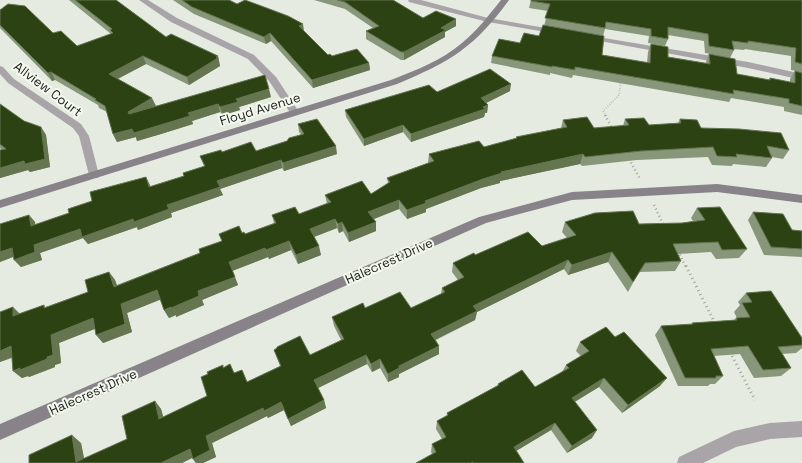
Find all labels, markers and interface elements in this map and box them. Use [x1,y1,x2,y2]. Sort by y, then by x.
street label: Allview Court [10,58,86,120]
street label: Floyd Avenue [218,89,302,129]
street label: Halecrest Drive [343,234,435,288]
street label: Halecrest Drive [47,365,139,419]

